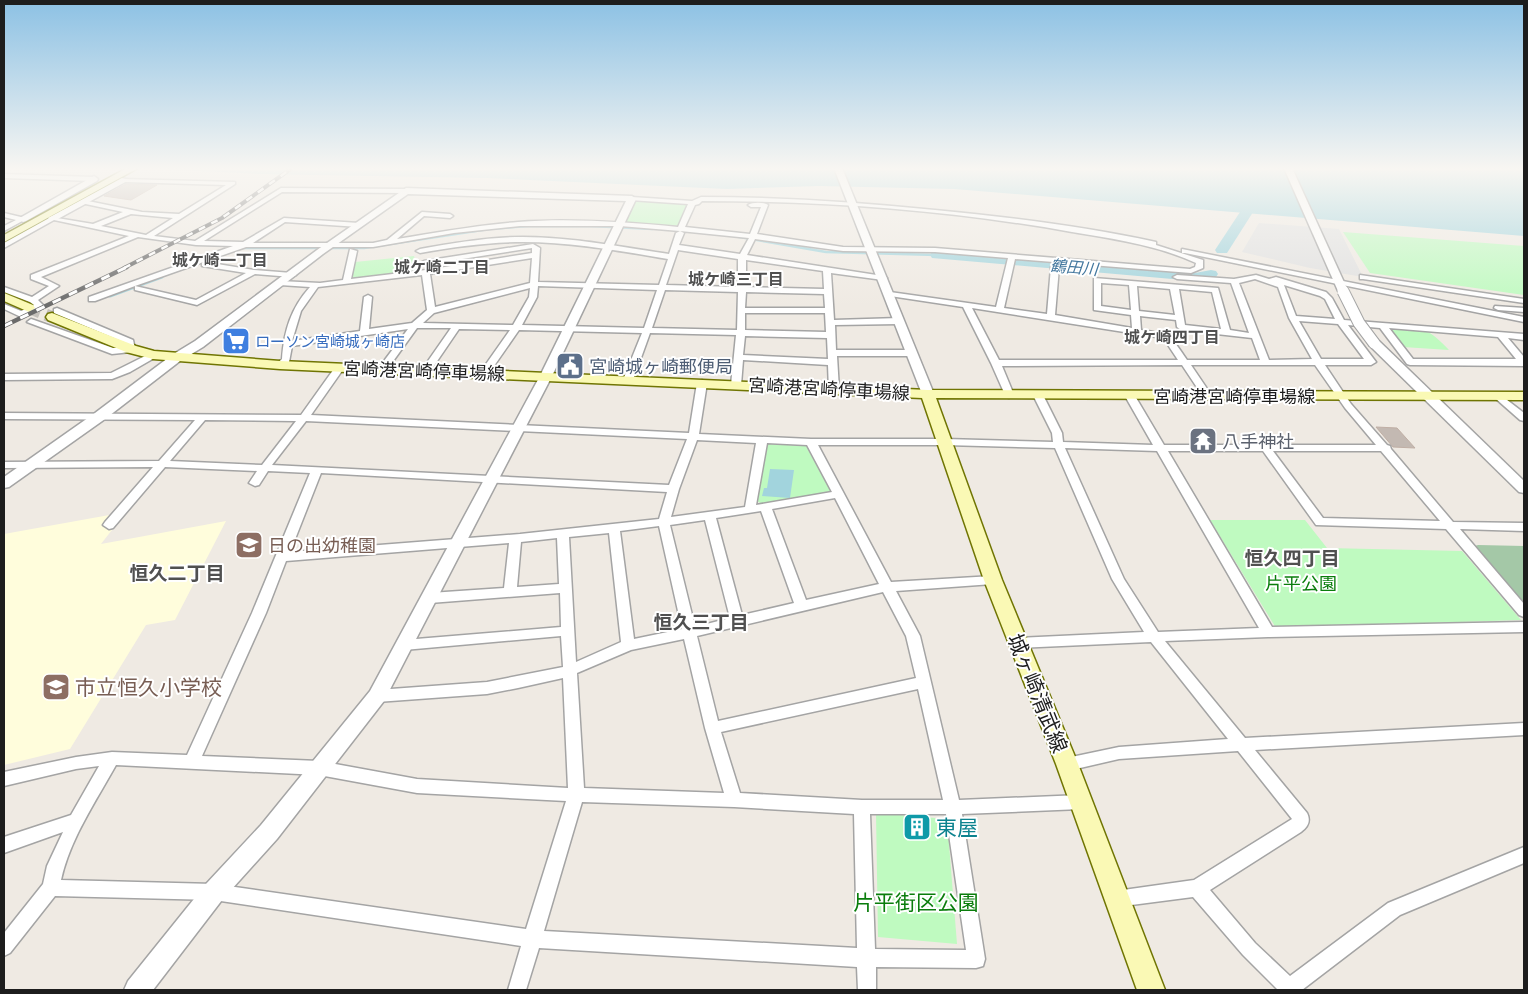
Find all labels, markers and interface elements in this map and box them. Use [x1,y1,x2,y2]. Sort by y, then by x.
district label: 城ケ崎一丁目 [172,251,268,269]
water label: 鶴田川 [1049,256,1101,278]
district label: 城ケ崎二丁目 [394,258,490,276]
district label: 城ケ崎三丁目 [688,270,784,288]
supermarket icon: ローソン宮崎城ヶ崎店 [221,326,251,356]
district label: 城ケ崎四丁目 [1124,328,1220,346]
place label: ローソン宮崎城ヶ崎店 [255,333,405,350]
public building icon: 宮崎城ヶ崎郵便局 [555,351,585,381]
place label: 宮崎城ヶ崎郵便局 [589,356,733,377]
street label: 宮崎港宮崎停車場線 [343,358,505,384]
street label: 宮崎港宮崎停車場線 [748,374,910,404]
street label: 宮崎港宮崎停車場線 [1153,386,1315,407]
temple icon: 八手神社 [1188,426,1218,456]
place label: 八手神社 [1222,431,1294,452]
school or university icon: 日の出幼稚園 [234,530,264,560]
place label: 日の出幼稚園 [268,535,376,556]
district label: 恒久四丁目 [1244,547,1340,569]
district label: 恒久二丁目 [129,562,225,584]
park label: 片平公園 [1265,573,1337,594]
district label: 恒久三丁目 [653,611,749,633]
street label: 城ヶ崎清武線 [1003,630,1073,756]
school or university icon: 市立恒久小学校 [41,672,71,702]
place label: 市立恒久小学校 [75,675,222,699]
building icon: 東屋 [902,812,932,842]
place label: 東屋 [936,815,978,839]
park label: 片平街区公園 [853,890,979,914]

